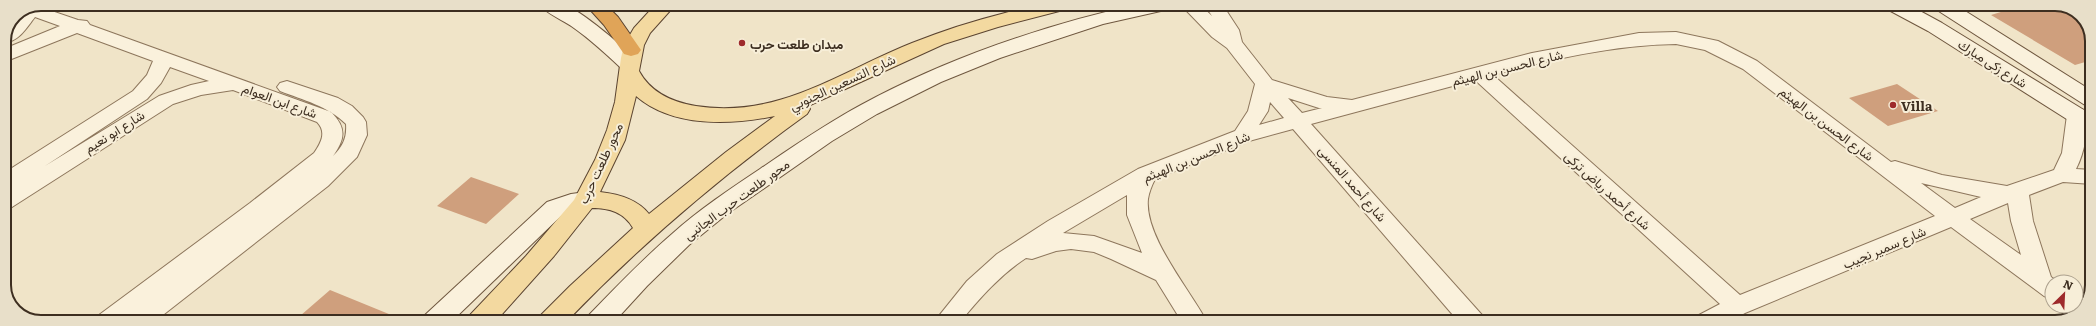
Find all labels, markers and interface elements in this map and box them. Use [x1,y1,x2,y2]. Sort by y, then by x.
place label: ميدان طلعت حرب [750,34,843,53]
street label: شارع زكى مبارك [1954,34,2031,93]
marker: ميدان طلعت حرب [737,38,747,48]
street label: شارع الحسن بن الهيثم [1449,44,1565,91]
street label: شارع التسعين الجنوبي [786,49,899,117]
street label: شارع ابن العوام [240,78,320,123]
street label: شارع الحسن بن الهيثم [1775,81,1878,166]
place label: Villa [1901,96,1933,115]
marker: Villa [1888,100,1898,110]
street label: شارع ابو نعيم [80,105,148,158]
street label: محور طلعت حرب [573,119,627,207]
street label: شارع الحسن بن الهيثم [1140,126,1253,187]
street label: شارع أحمد المنسى [1314,141,1391,226]
street label: شارع أحمد رياض تركى [1560,146,1655,235]
street label: محور طلعت حرب الجانبى [679,154,793,244]
street label: شارع سمير نجيب [1840,221,1929,274]
north arrow [2044,274,2084,314]
text: N [2061,275,2076,293]

